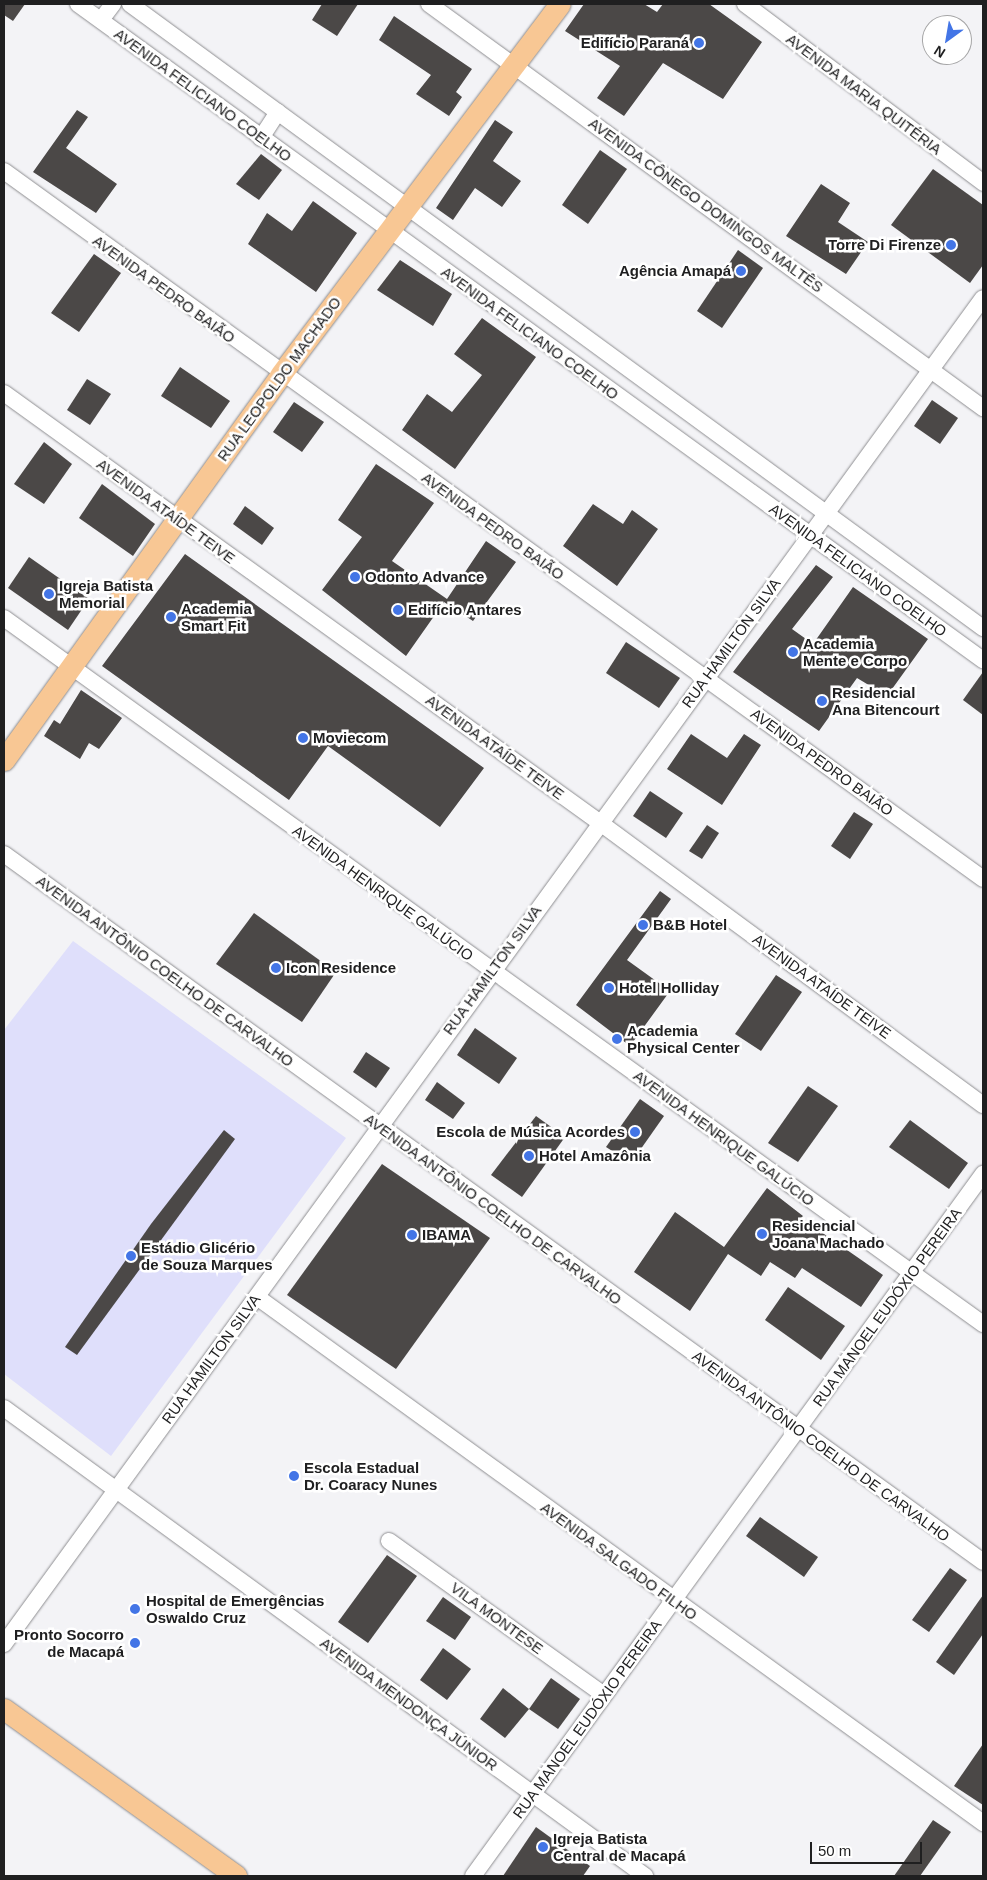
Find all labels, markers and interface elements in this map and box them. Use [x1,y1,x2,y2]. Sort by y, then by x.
north arrow [922,15,972,65]
street label: AVENIDA FELICIANO COELHO [110,24,296,166]
street label: AVENIDA MARIA QUITÉRIA [782,29,946,159]
place label: Edifício Paraná [581,34,689,52]
marker: Edifício Paraná [693,37,705,49]
street label: AVENIDA CÔNEGO DOMINGOS MALTÊS [585,114,827,296]
street label: AVENIDA PEDRO BAIÃO [89,231,239,347]
place label: Torre Di Firenze [828,236,941,254]
marker: Torre Di Firenze [945,239,957,251]
street label: AVENIDA FELICIANO COELHO [437,262,623,404]
place label: Agência Amapá [618,262,731,280]
marker: Agência Amapá [735,265,747,277]
street label: RUA LEOPOLDO MACHADO [213,293,345,465]
street label: AVENIDA ATAÍDE TEIVE [93,454,239,568]
street label: AVENIDA PEDRO BAIÃO [418,468,568,584]
street label: AVENIDA FELICIANO COELHO [765,499,951,641]
place label: Odonto Advance [365,568,485,586]
marker: Odonto Advance [349,571,361,583]
street label: RUA HAMILTON SILVA [678,574,784,712]
place label: Igreja Batista Memorial [59,576,153,611]
marker: Igreja Batista Memorial [43,588,55,600]
place label: Academia Smart Fit [181,599,252,634]
place label: Edifício Antares [408,601,522,619]
marker: Edifício Antares [392,604,404,616]
marker: Academia Smart Fit [165,611,177,623]
place label: Academia Mente e Corpo [803,634,907,669]
marker: Academia Mente e Corpo [787,646,799,658]
place label: Residencial Ana Bitencourt [832,683,940,718]
street label: AVENIDA ATAÍDE TEIVE [422,690,568,804]
marker: Residencial Ana Bitencourt [816,695,828,707]
street label: AVENIDA PEDRO BAIÃO [747,704,897,820]
place label: Moviecom [313,729,386,747]
marker: Moviecom [297,732,309,744]
street label: AVENIDA HENRIQUE GALÚCIO [289,821,477,965]
street label: AVENIDA ANTÔNIO COELHO DE CARVALHO [32,871,298,1071]
street label: RUA HAMILTON SILVA [439,901,545,1039]
place label: B&B Hotel [653,916,727,934]
marker: B&B Hotel [637,919,649,931]
street label: AVENIDA ATAÍDE TEIVE [749,929,895,1043]
place label: Icon Residence [286,959,396,977]
marker: Icon Residence [270,962,282,974]
place label: Hotel Holliday [619,979,719,997]
marker: Hotel Holliday [603,982,615,994]
place label: Academia Physical Center [627,1021,740,1056]
marker: Academia Physical Center [611,1033,623,1045]
street label: AVENIDA HENRIQUE GALÚCIO [630,1066,818,1210]
street label: AVENIDA ANTÔNIO COELHO DE CARVALHO [360,1109,626,1309]
place label: Escola de Música Acordes [436,1123,625,1141]
marker: Escola de Música Acordes [629,1126,641,1138]
place label: Hotel Amazônia [539,1147,652,1165]
marker: Hotel Amazônia [523,1150,535,1162]
street label: RUA MANOEL EUDÓXIO PEREIRA [808,1204,966,1410]
place label: Residencial Joana Machado [772,1216,885,1251]
place label: IBAMA [422,1226,471,1244]
marker: Residencial Joana Machado [756,1228,768,1240]
marker: IBAMA [406,1229,418,1241]
place label: Estádio Glicério de Souza Marques [141,1238,273,1273]
marker: Estádio Glicério de Souza Marques [125,1250,137,1262]
street label: RUA HAMILTON SILVA [158,1290,264,1428]
street label: AVENIDA ANTÔNIO COELHO DE CARVALHO [688,1346,954,1546]
place label: Escola Estadual Dr. Coaracy Nunes [304,1458,437,1493]
marker: Escola Estadual Dr. Coaracy Nunes [288,1470,300,1482]
street label: AVENIDA SALGADO FILHO [537,1498,701,1624]
street label: VILA MONTESE [447,1578,547,1658]
place label: Hospital de Emergências Oswaldo Cruz [146,1591,324,1626]
marker: Hospital de Emergências Oswaldo Cruz [128,1602,142,1616]
street label: RUA MANOEL EUDÓXIO PEREIRA [508,1616,666,1822]
place label: Pronto Socorro de Macapá [14,1625,124,1660]
street label: AVENIDA MENDONÇA JÚNIOR [316,1633,502,1775]
marker: Pronto Socorro de Macapá [128,1636,142,1650]
place label: Igreja Batista Central de Macapá [553,1829,686,1864]
scale bar [812,1832,924,1864]
marker: Igreja Batista Central de Macapá [537,1841,549,1853]
text: 50 m [818,1842,851,1859]

